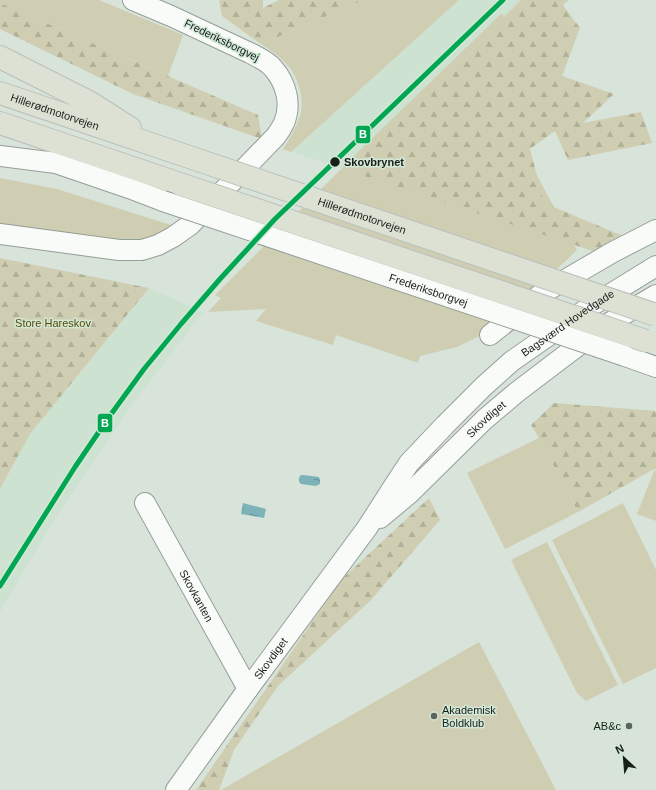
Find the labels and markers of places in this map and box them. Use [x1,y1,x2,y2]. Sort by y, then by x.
marker: Skovbrynet [328,155,342,169]
place label: Skovbrynet [344,156,404,168]
place label: Akademisk Boldklub [442,704,496,729]
marker: Akademisk Boldklub [429,711,439,721]
place label: AB&c [593,720,621,732]
marker: AB&c [624,721,634,731]

